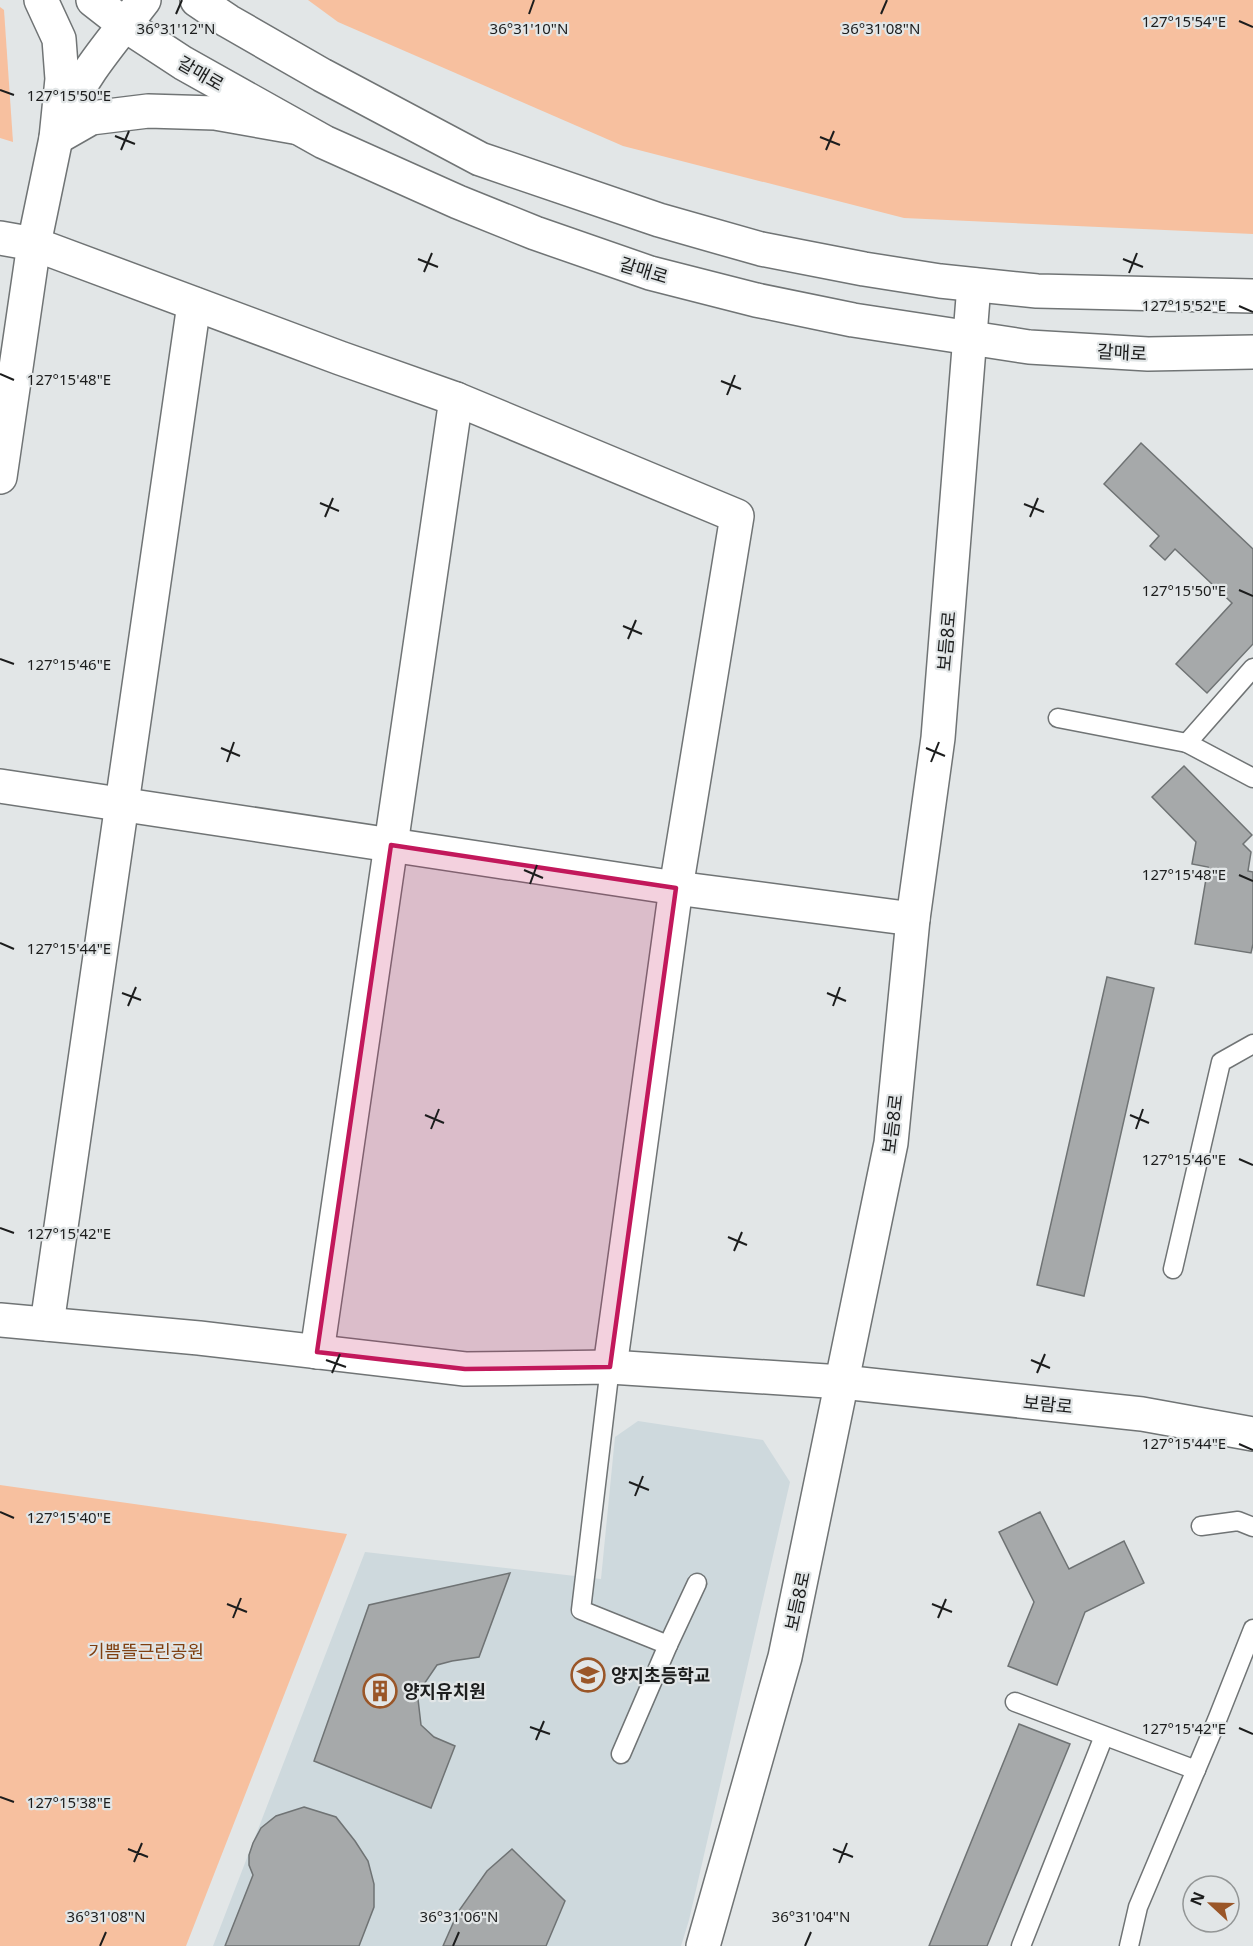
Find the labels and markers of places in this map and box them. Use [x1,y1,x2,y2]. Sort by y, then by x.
school or university icon: 양지초등학교 [570,1657,606,1693]
place label: 양지초등학교 [611,1663,710,1687]
building icon: 양지유치원 [362,1673,398,1709]
place label: 양지유치원 [403,1679,486,1703]

